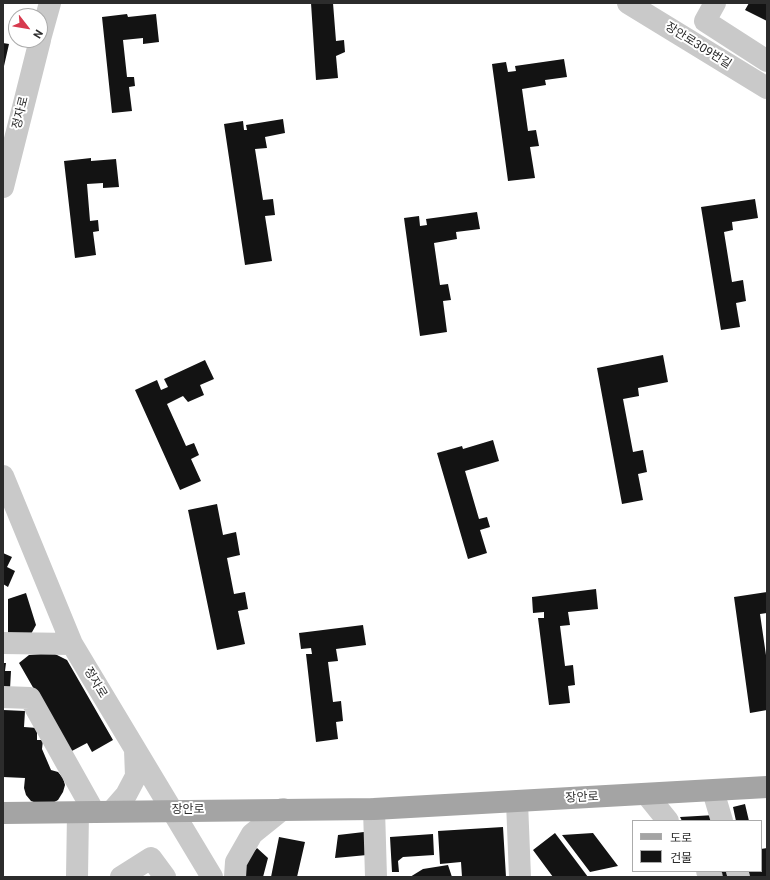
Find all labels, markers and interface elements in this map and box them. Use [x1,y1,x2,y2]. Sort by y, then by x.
north arrow [8,8,48,48]
street label: 장안로309번길 [662,20,734,72]
text: N [30,27,45,41]
street label: 정자로 [10,95,32,131]
street label: 정자로 [80,665,110,701]
street label: 장안로 [565,790,599,806]
street label: 장안로 [171,803,205,817]
legend [632,820,762,872]
text: 도로 [670,831,692,845]
text: 건물 [670,851,692,865]

